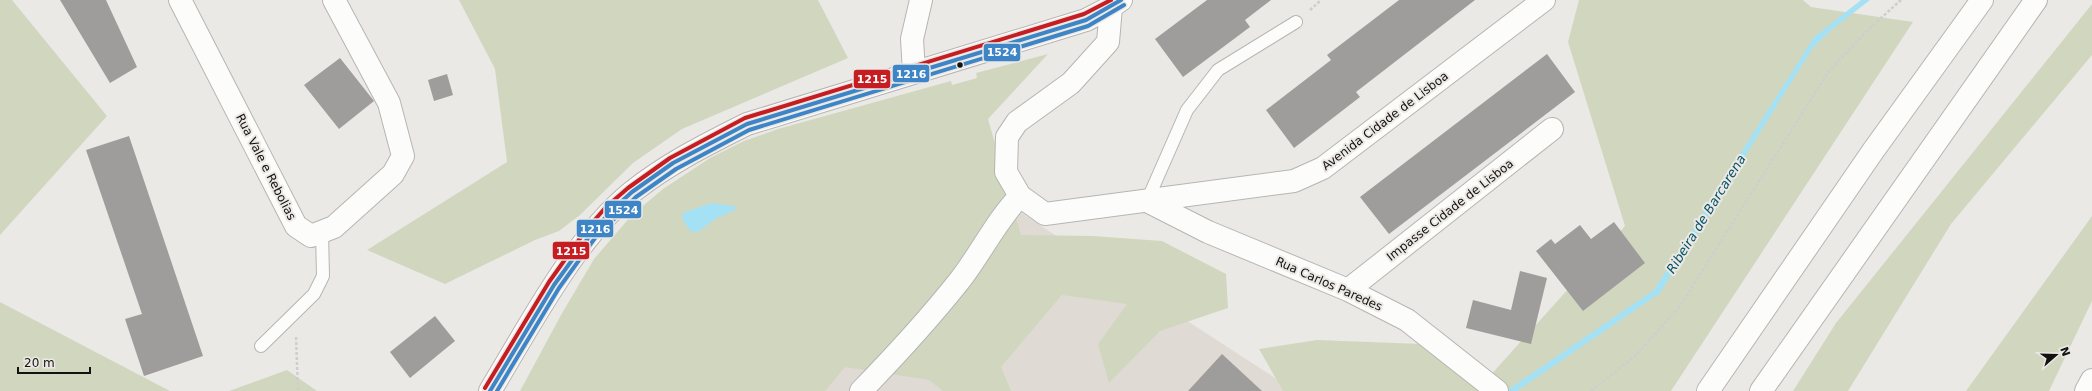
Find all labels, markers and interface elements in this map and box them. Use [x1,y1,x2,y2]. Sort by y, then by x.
line badge: 1524 [983,43,1021,62]
text: 1524 [987,46,1018,59]
unlabelled marker [955,60,965,70]
line badge: 1216 [892,64,930,83]
text: 1216 [896,68,927,81]
line badge: 1215 [853,69,891,89]
street label: Avenida Cidade de Lisboa [1319,69,1451,173]
text: 1215 [857,73,887,86]
street label: Rua Vale e Rebolias [233,112,299,222]
water label: Ribeira de Barcarena [1663,152,1749,276]
street label: Impasse Cidade de Lisboa [1384,156,1516,264]
line badge: 1524 [604,200,642,219]
text: 1524 [608,204,639,217]
line badge: 1216 [576,219,614,238]
text: 1216 [580,223,611,236]
line badge: 1215 [552,241,590,260]
text: 1215 [556,245,586,258]
street label: Rua Carlos Paredes [1273,254,1385,314]
north arrow [2036,335,2076,375]
text: N [2057,345,2073,358]
scale bar [18,349,90,375]
text: 20 m [24,356,55,370]

